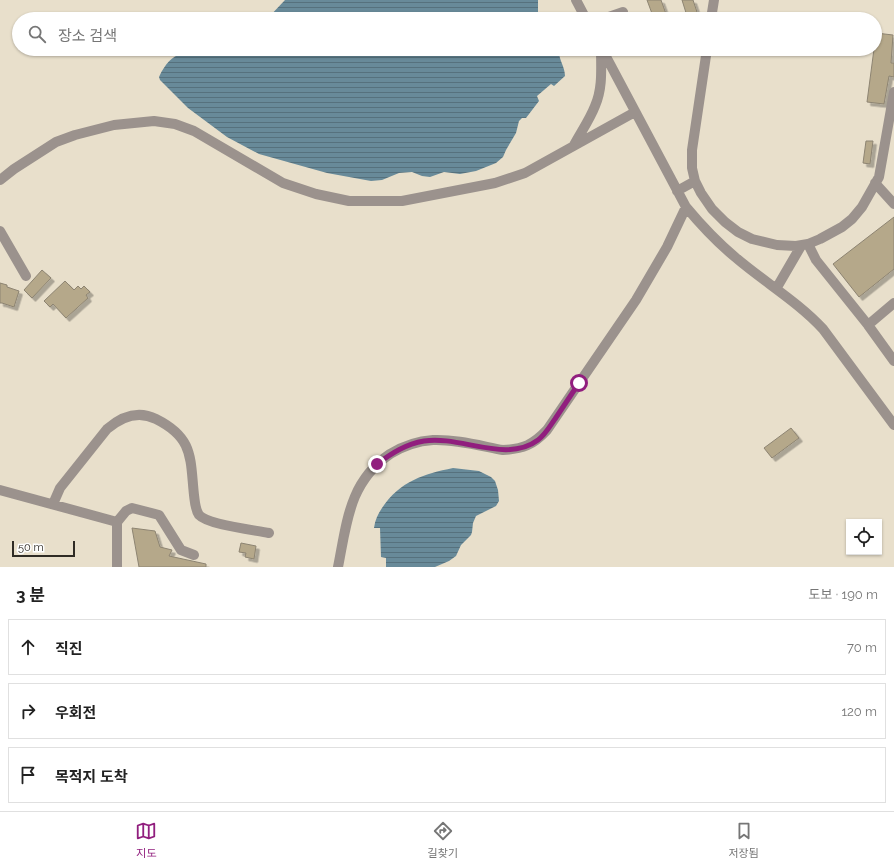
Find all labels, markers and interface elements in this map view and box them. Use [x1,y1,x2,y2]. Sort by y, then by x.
search box [12,12,882,56]
icon: search [26,23,48,45]
text: 장소 검색 [58,27,117,45]
route start [570,374,588,392]
route end [368,455,386,473]
map controls [846,519,882,555]
button: locate [846,519,882,555]
scale bar [12,539,75,558]
text: 50 m [18,541,44,554]
text: 3 분 [16,585,45,605]
text: 도보 · 190 m [809,587,878,602]
icon: ahead [17,636,39,658]
text: 직진 [55,640,83,658]
text: 70 m [847,640,877,655]
icon: right [17,700,39,722]
text: 우회전 [55,704,96,722]
text: 120 m [841,704,877,719]
icon: arrive [17,764,39,786]
text: 목적지 도착 [55,768,128,786]
tab: 지도 [135,820,157,860]
tab: 길찾기 [428,820,458,860]
tab: 저장됨 [728,820,759,860]

